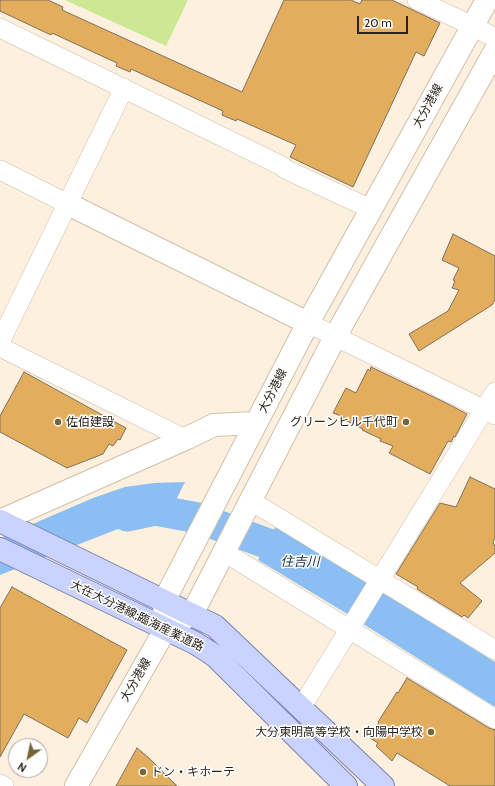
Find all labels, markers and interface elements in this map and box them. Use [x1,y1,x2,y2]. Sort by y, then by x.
scale bar [359,8,410,34]
text: 20 m [364,15,392,30]
street label: 大分港線 [410,82,446,130]
street label: 大分港線 [256,366,290,416]
place label: 佐伯建設 [66,415,114,429]
place label: グリーンヒル千代町 [290,415,398,429]
marker: 佐伯建設 [53,417,63,427]
marker: グリーンヒル千代町 [401,417,411,427]
water label: 住吉川 [281,554,319,570]
street label: 大在大分港線;臨海産業道路 [68,577,206,655]
street label: 大分港線 [118,656,154,704]
place label: 大分東明高等学校・向陽中学校 [255,725,423,739]
marker: 大分東明高等学校・向陽中学校 [426,727,436,737]
north arrow [8,738,48,778]
text: N [15,759,29,775]
place label: ドン・キホーテ [151,765,235,779]
marker: ドン・キホーテ [138,767,148,777]

